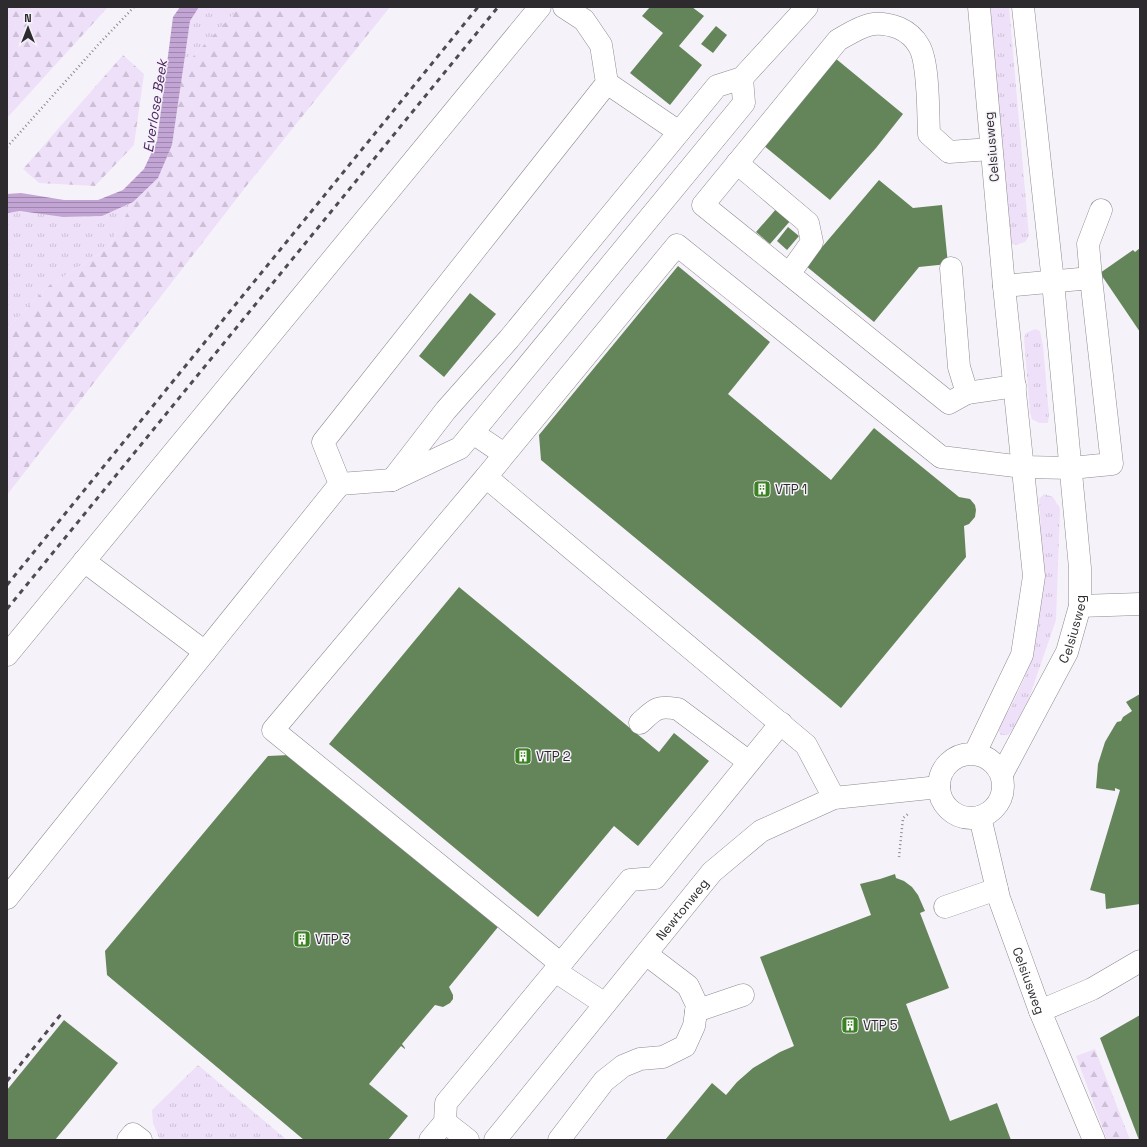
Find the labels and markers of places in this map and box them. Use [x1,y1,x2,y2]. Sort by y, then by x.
building icon: VTP 1 [752,479,772,499]
place label: VTP 1 [775,481,807,498]
building icon: VTP 2 [513,746,533,766]
place label: VTP 2 [536,748,571,765]
building icon: VTP 3 [292,929,312,949]
place label: VTP 3 [315,931,350,948]
building icon: VTP 5 [840,1015,860,1035]
place label: VTP 5 [863,1017,898,1034]

